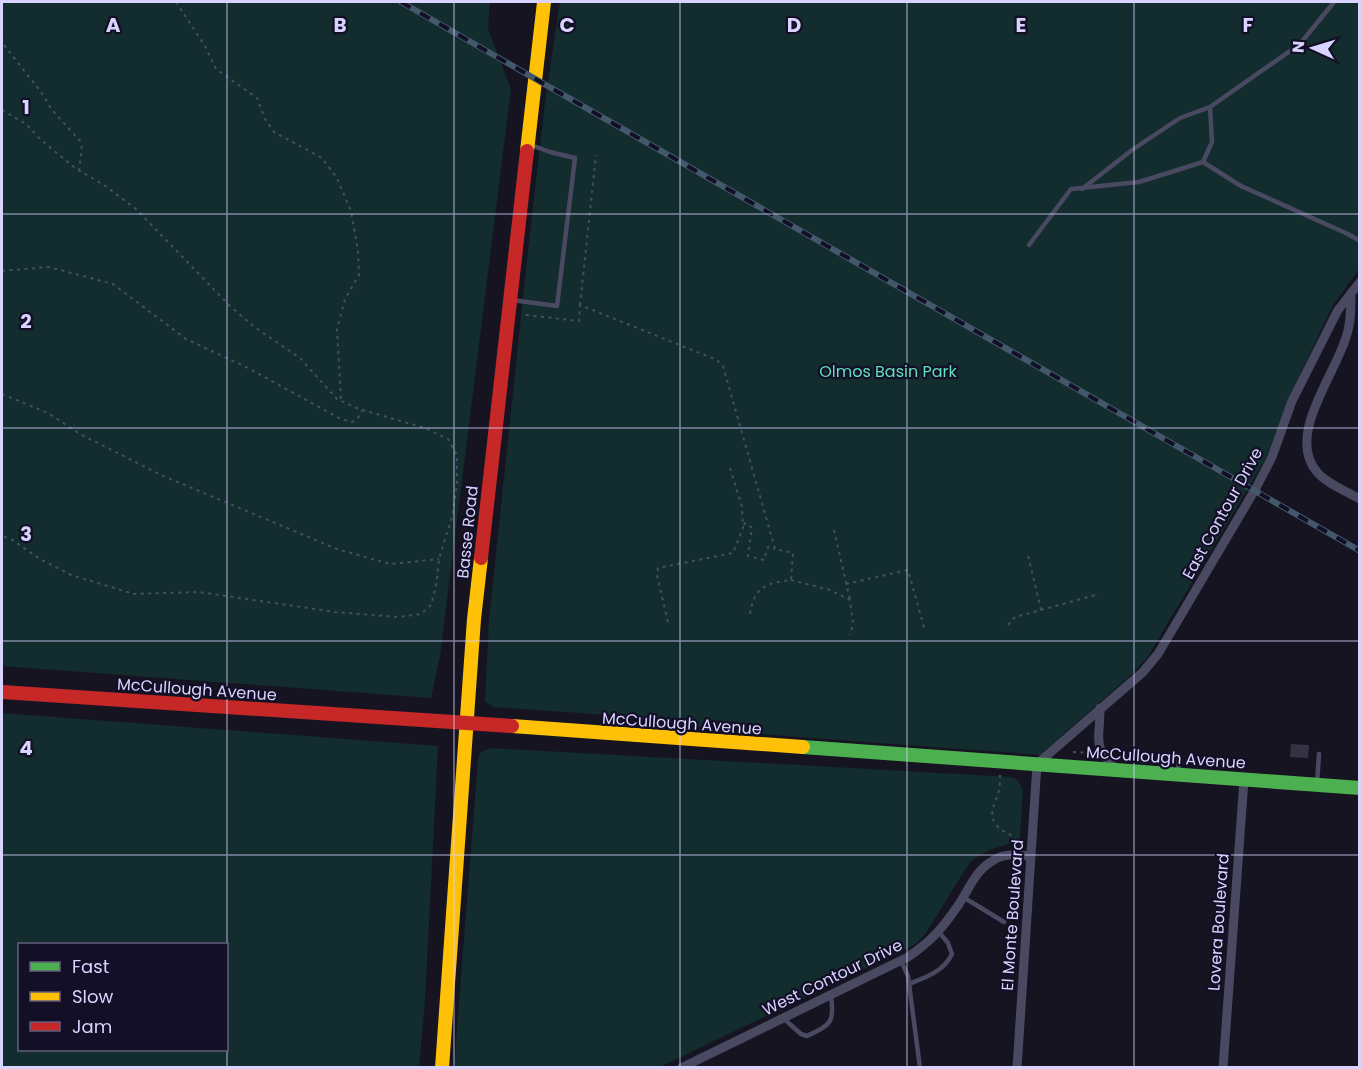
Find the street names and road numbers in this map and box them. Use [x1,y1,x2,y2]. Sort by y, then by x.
street label: East Contour Drive [1177,443,1268,583]
street label: Basse Road [451,485,484,580]
street label: McCullough Avenue [116,672,278,707]
street label: McCullough Avenue [601,706,763,741]
street label: McCullough Avenue [1085,740,1247,775]
street label: El Monte Boulevard [996,839,1029,991]
street label: Lovera Boulevard [1202,852,1235,992]
street label: West Contour Drive [758,933,906,1021]

